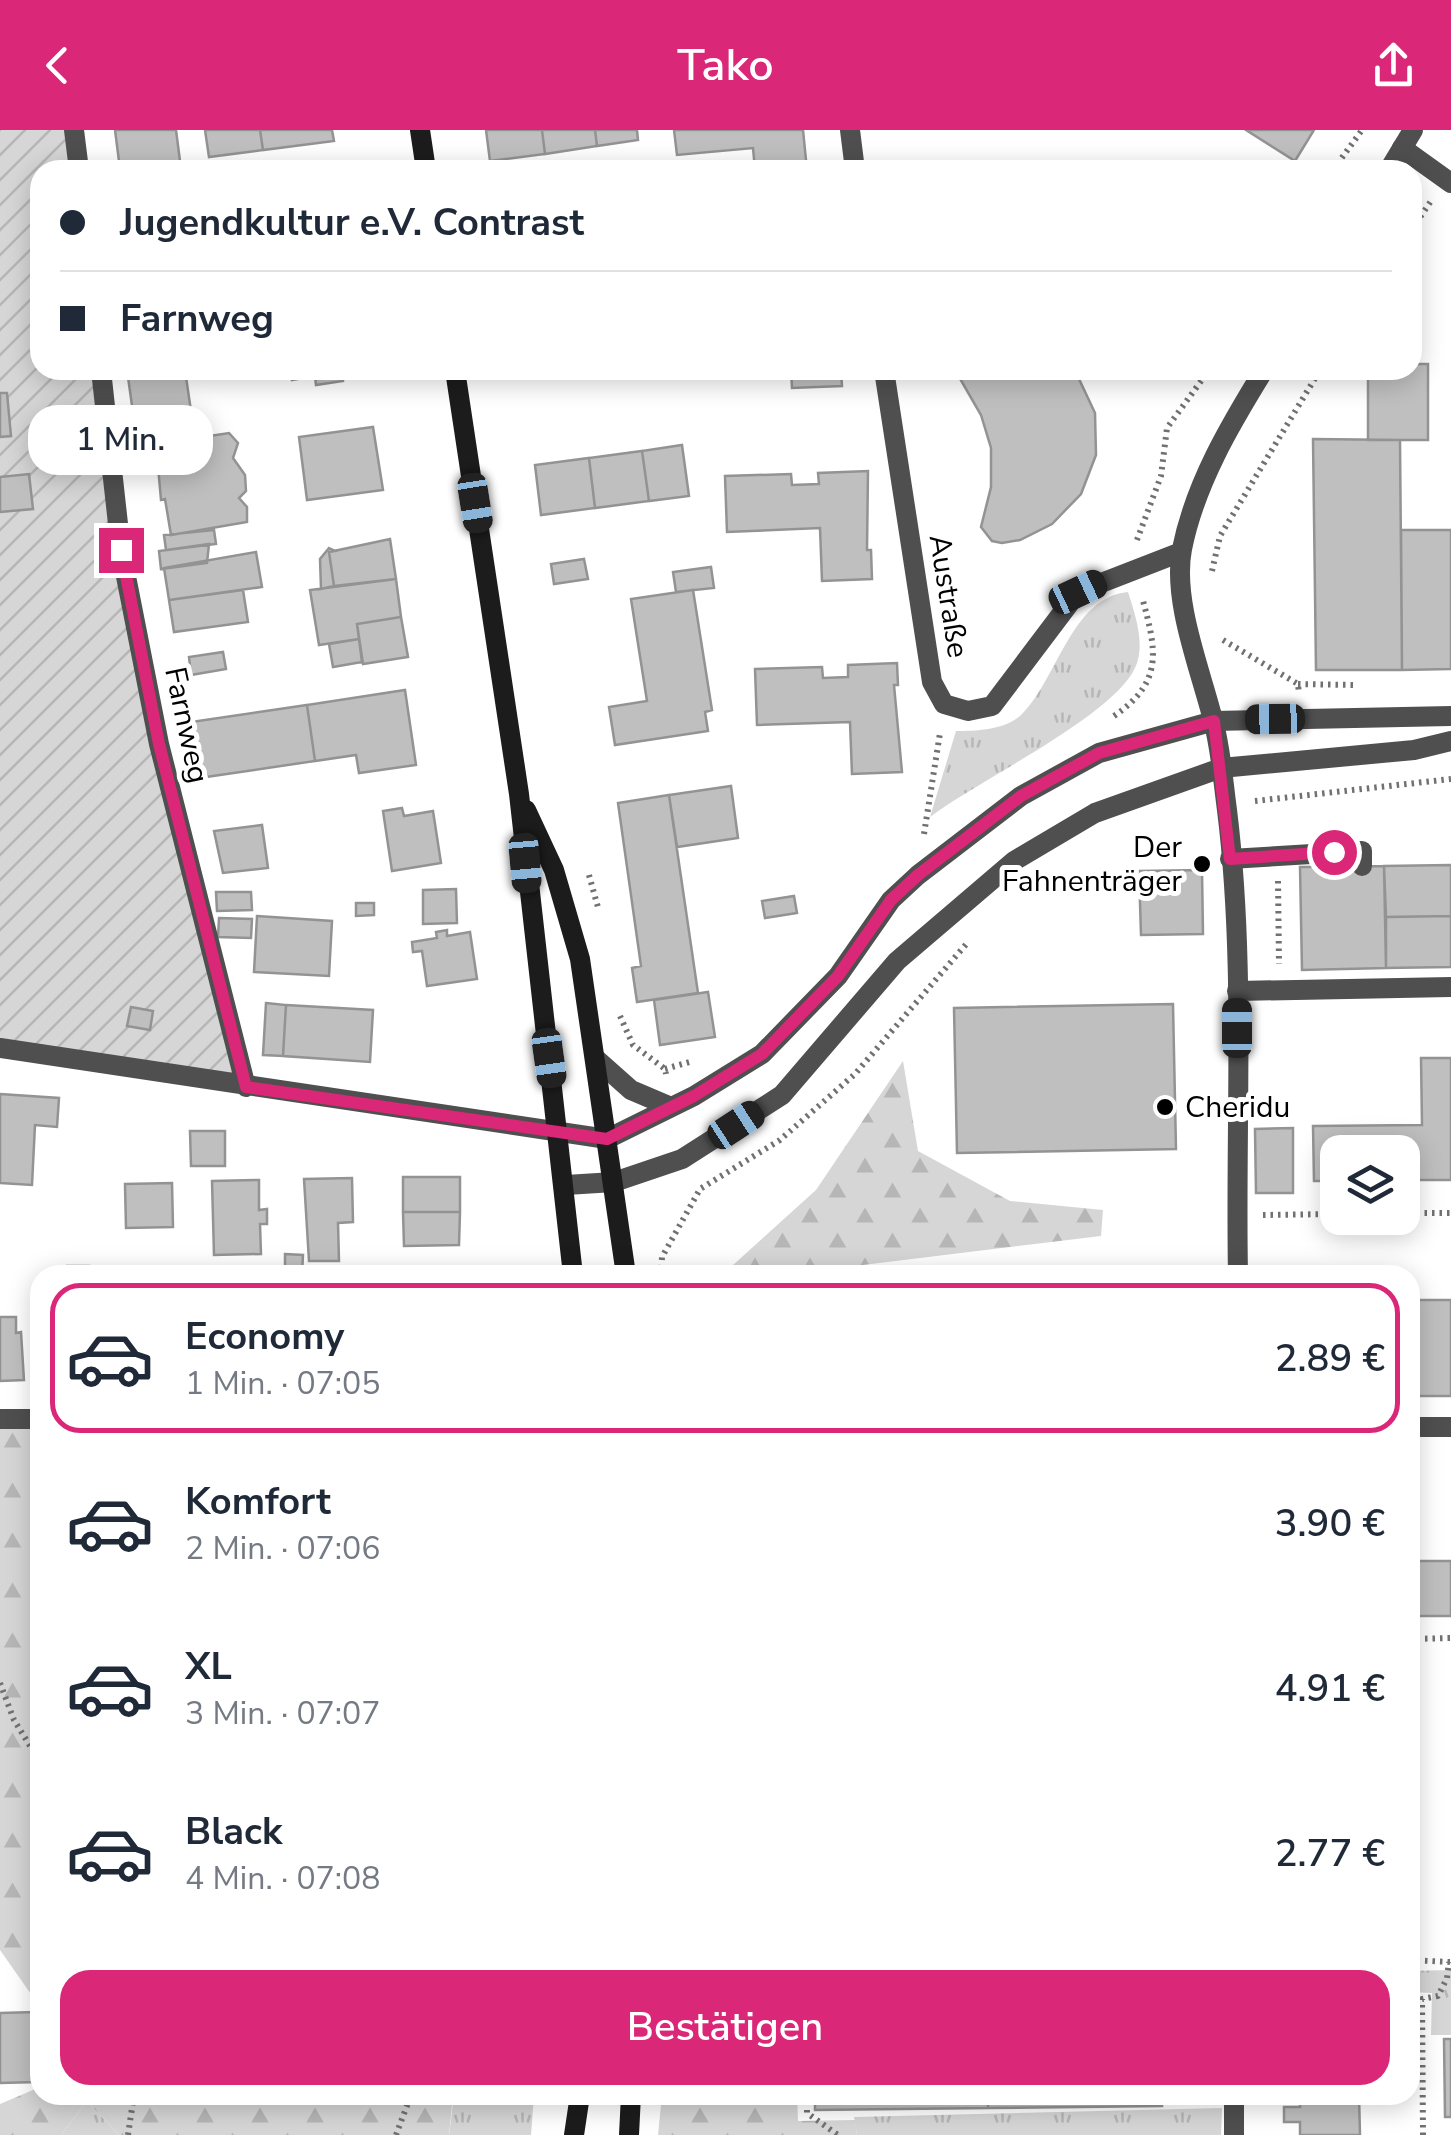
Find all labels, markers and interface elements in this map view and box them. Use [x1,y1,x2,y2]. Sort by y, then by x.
text: Tako [677,35,774,96]
icon: back [30,38,85,93]
icon: share [1366,38,1421,93]
text: Jugendkultur e.V. Contrast [120,197,584,248]
text: Farnweg [120,293,274,344]
callout: 1 Min. [28,405,214,475]
text: 1 Min. [76,418,165,461]
car [455,471,495,535]
route end [99,528,144,573]
street label: Austraße [919,531,978,661]
car [1044,566,1112,618]
street label: Farnweg [154,663,219,787]
car [1245,703,1305,735]
place label: Der Fahnenträger [1002,827,1182,902]
route start [1312,830,1357,875]
car [507,832,543,894]
marker: Der Fahnenträger [1191,853,1213,875]
car [1222,998,1252,1058]
car [530,1026,568,1090]
place label: Cheridu [1185,1087,1290,1128]
car [703,1096,769,1154]
marker: Cheridu [1154,1096,1176,1118]
map controls [1320,1135,1420,1235]
button: layers [1320,1135,1420,1235]
text: Economy [185,1311,344,1362]
icon: car [65,1313,155,1403]
text: 2.89 € [1275,1333,1385,1384]
text: 1 Min. · 07:05 [185,1362,381,1405]
text: Komfort [185,1476,331,1527]
icon: car [65,1478,155,1568]
text: 3.90 € [1275,1498,1385,1549]
text: 2 Min. · 07:06 [185,1527,381,1570]
text: XL [185,1641,232,1692]
icon: car [65,1643,155,1733]
text: 4.91 € [1275,1663,1385,1714]
text: 3 Min. · 07:07 [185,1692,381,1735]
text: Black [185,1806,282,1857]
icon: car [65,1808,155,1898]
text: 2.77 € [1275,1828,1385,1879]
text: 4 Min. · 07:08 [185,1857,381,1900]
button: Bestätigen [60,1970,1390,2085]

